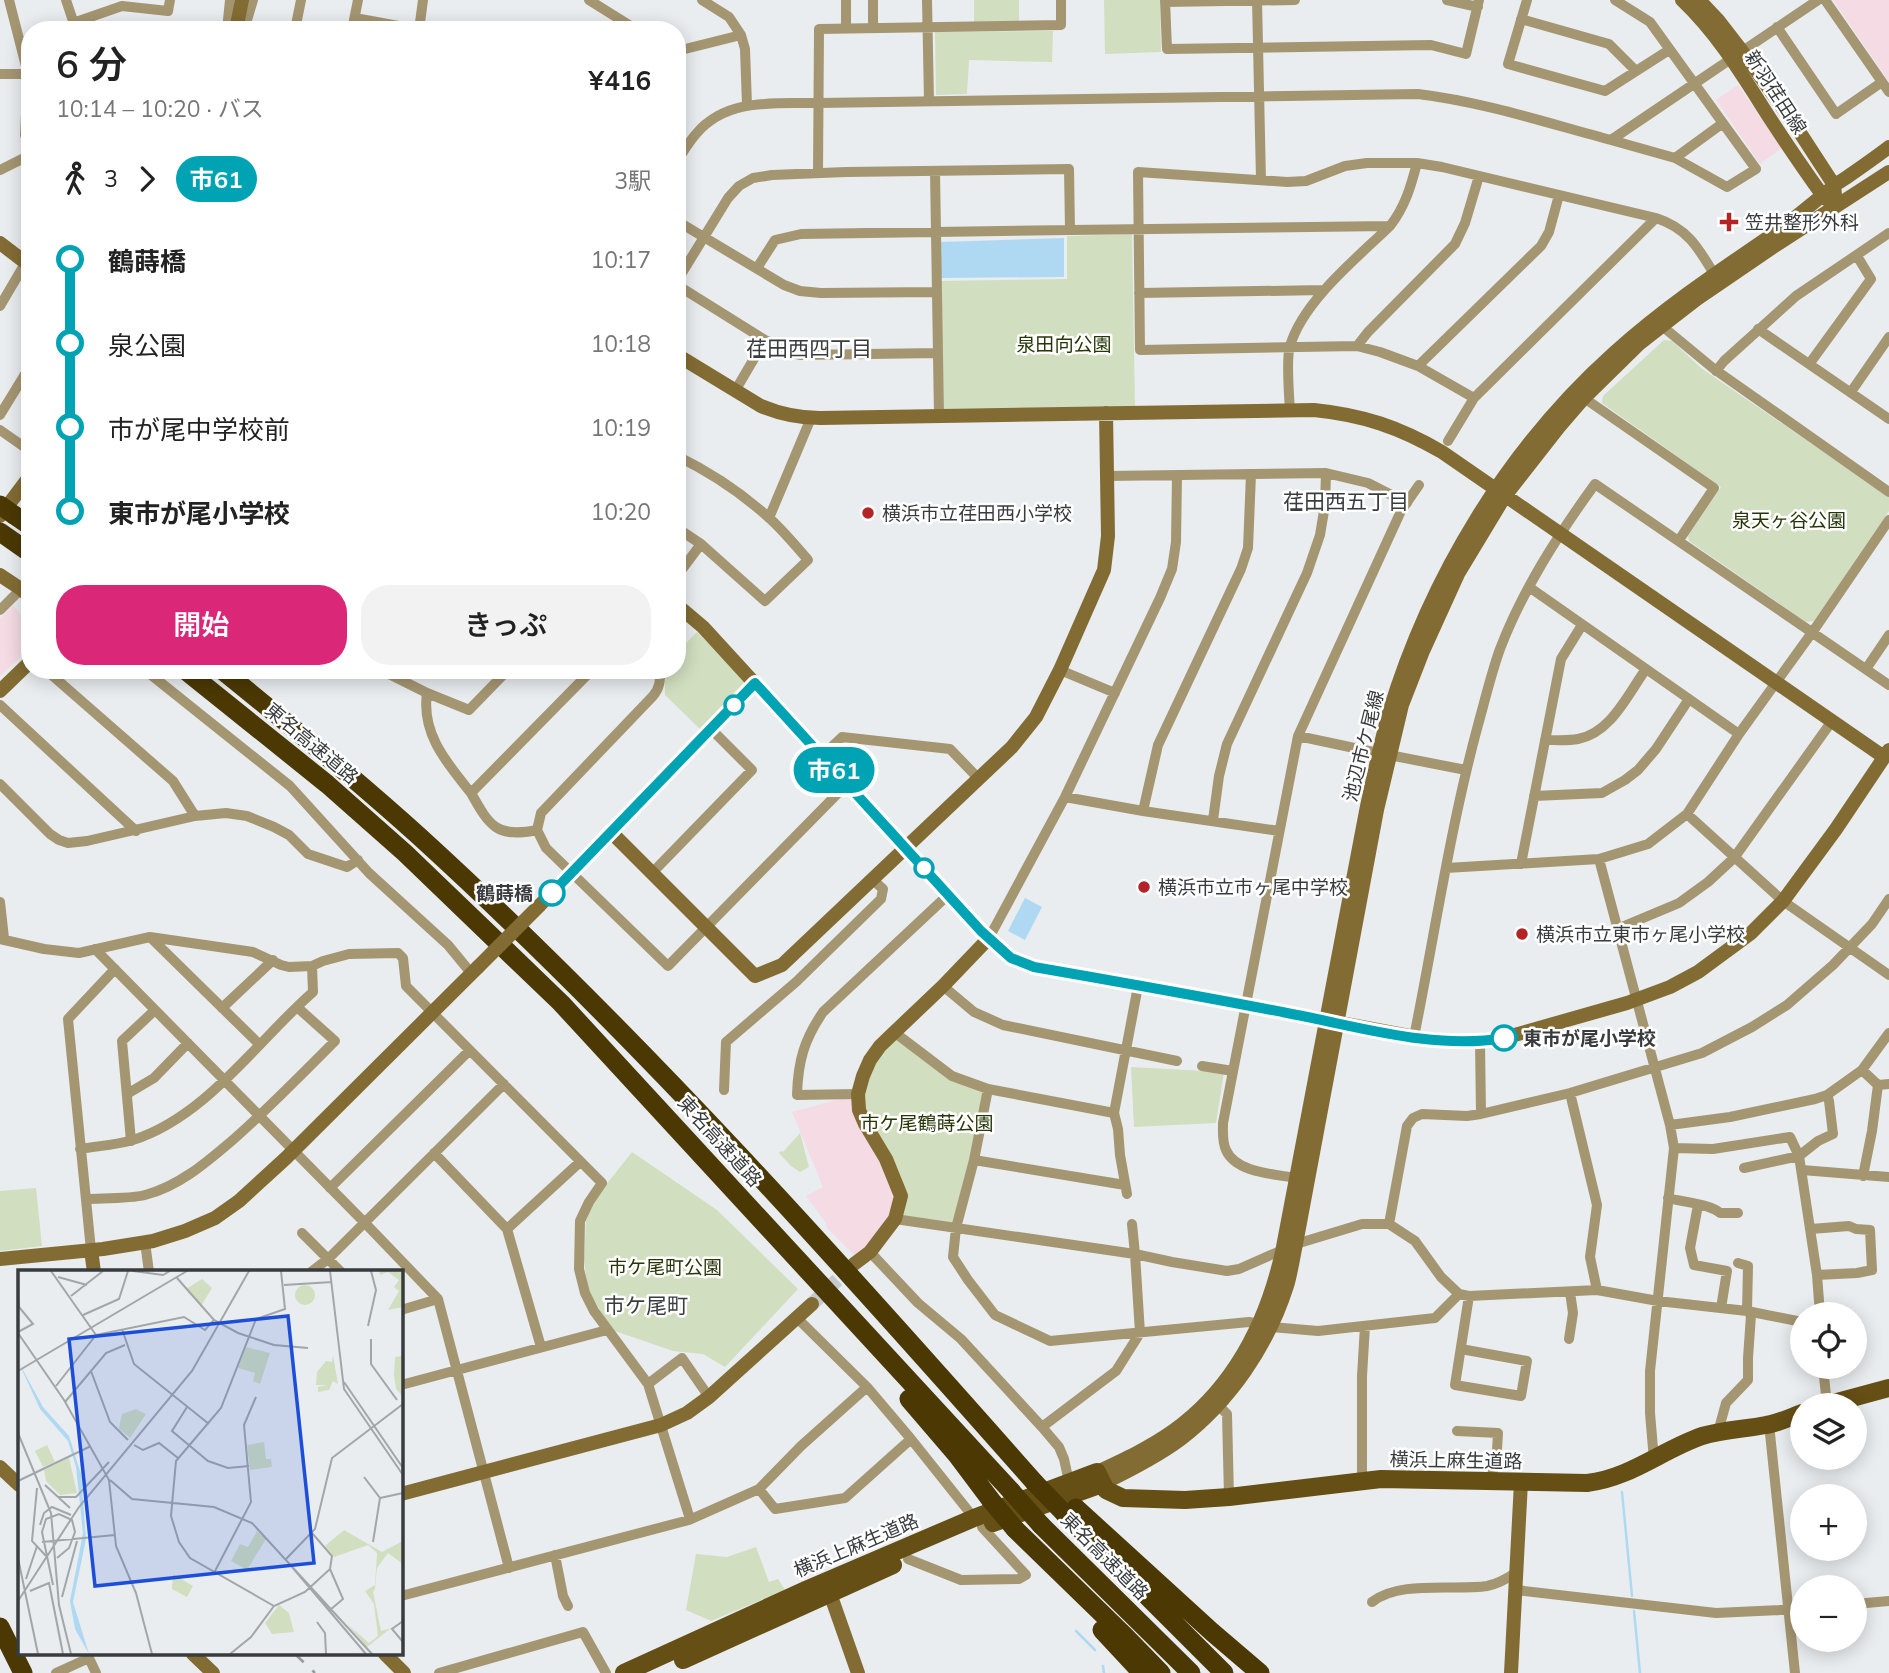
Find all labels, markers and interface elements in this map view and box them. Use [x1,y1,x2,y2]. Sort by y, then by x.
text: 6 分 [56,40,127,88]
street label: 新羽荏田線 [1740,46,1812,138]
text: ¥416 [589,64,651,97]
text: 10:14 – 10:20 · バス [56,94,264,123]
icon: walk [56,160,94,198]
icon: forward [128,160,166,198]
text: 3 [104,164,118,193]
text: 市61 [190,164,243,194]
text: 3駅 [614,166,651,195]
place label: 笠井整形外科 [1745,210,1859,234]
marker: 笠井整形外科 [1719,212,1739,232]
text: 鶴蒔橋 [108,245,186,278]
text: 10:17 [591,245,651,274]
text: 泉公園 [108,329,186,362]
text: 10:18 [591,329,651,358]
park label: 泉田向公園 [1016,332,1112,356]
district label: 荏田西四丁目 [746,335,872,361]
text: 市が尾中学校前 [108,413,290,446]
text: 10:19 [591,413,651,442]
district label: 荏田西五丁目 [1283,488,1409,514]
text: 東市が尾小学校 [108,497,290,530]
text: 10:20 [591,497,651,526]
place label: 横浜市立荏田西小学校 [882,501,1072,525]
marker: 横浜市立荏田西小学校 [860,505,876,521]
park label: 泉天ヶ谷公園 [1732,508,1846,532]
button: 開始 [56,585,347,665]
button: きっぷ [361,585,651,665]
street label: 池辺市ケ尾線 [1338,688,1388,804]
unlabelled marker [724,695,744,715]
street label: 東名高速道路 [261,697,363,789]
line badge: 市61 [794,747,874,793]
text: 市61 [808,755,860,785]
unlabelled marker [914,858,934,878]
place label: 横浜市立市ヶ尾中学校 [1158,875,1348,899]
marker: 横浜市立市ヶ尾中学校 [1136,879,1152,895]
marker: 鶴蒔橋 [539,880,565,906]
place label: 鶴蒔橋 [476,881,533,905]
place label: 横浜市立東市ヶ尾小学校 [1536,922,1745,946]
marker: 横浜市立東市ヶ尾小学校 [1514,926,1530,942]
marker: 東市が尾小学校 [1491,1025,1517,1051]
place label: 東市が尾小学校 [1523,1026,1656,1050]
street label: 東名高速道路 [673,1091,767,1191]
park label: 市ケ尾鶴蒔公園 [860,1111,994,1135]
park label: 市ケ尾町公園 [608,1255,722,1279]
inset map [18,1270,402,1656]
district label: 市ケ尾町 [604,1292,688,1318]
map controls [1790,1302,1867,1652]
button: locate [1790,1302,1867,1379]
button: layers [1790,1393,1867,1470]
street label: 横浜上麻生道路 [1389,1447,1523,1473]
button: + [1790,1484,1867,1561]
street label: 東名高速道路 [1056,1507,1154,1605]
street label: 横浜上麻生道路 [790,1508,922,1582]
button: − [1790,1575,1867,1652]

